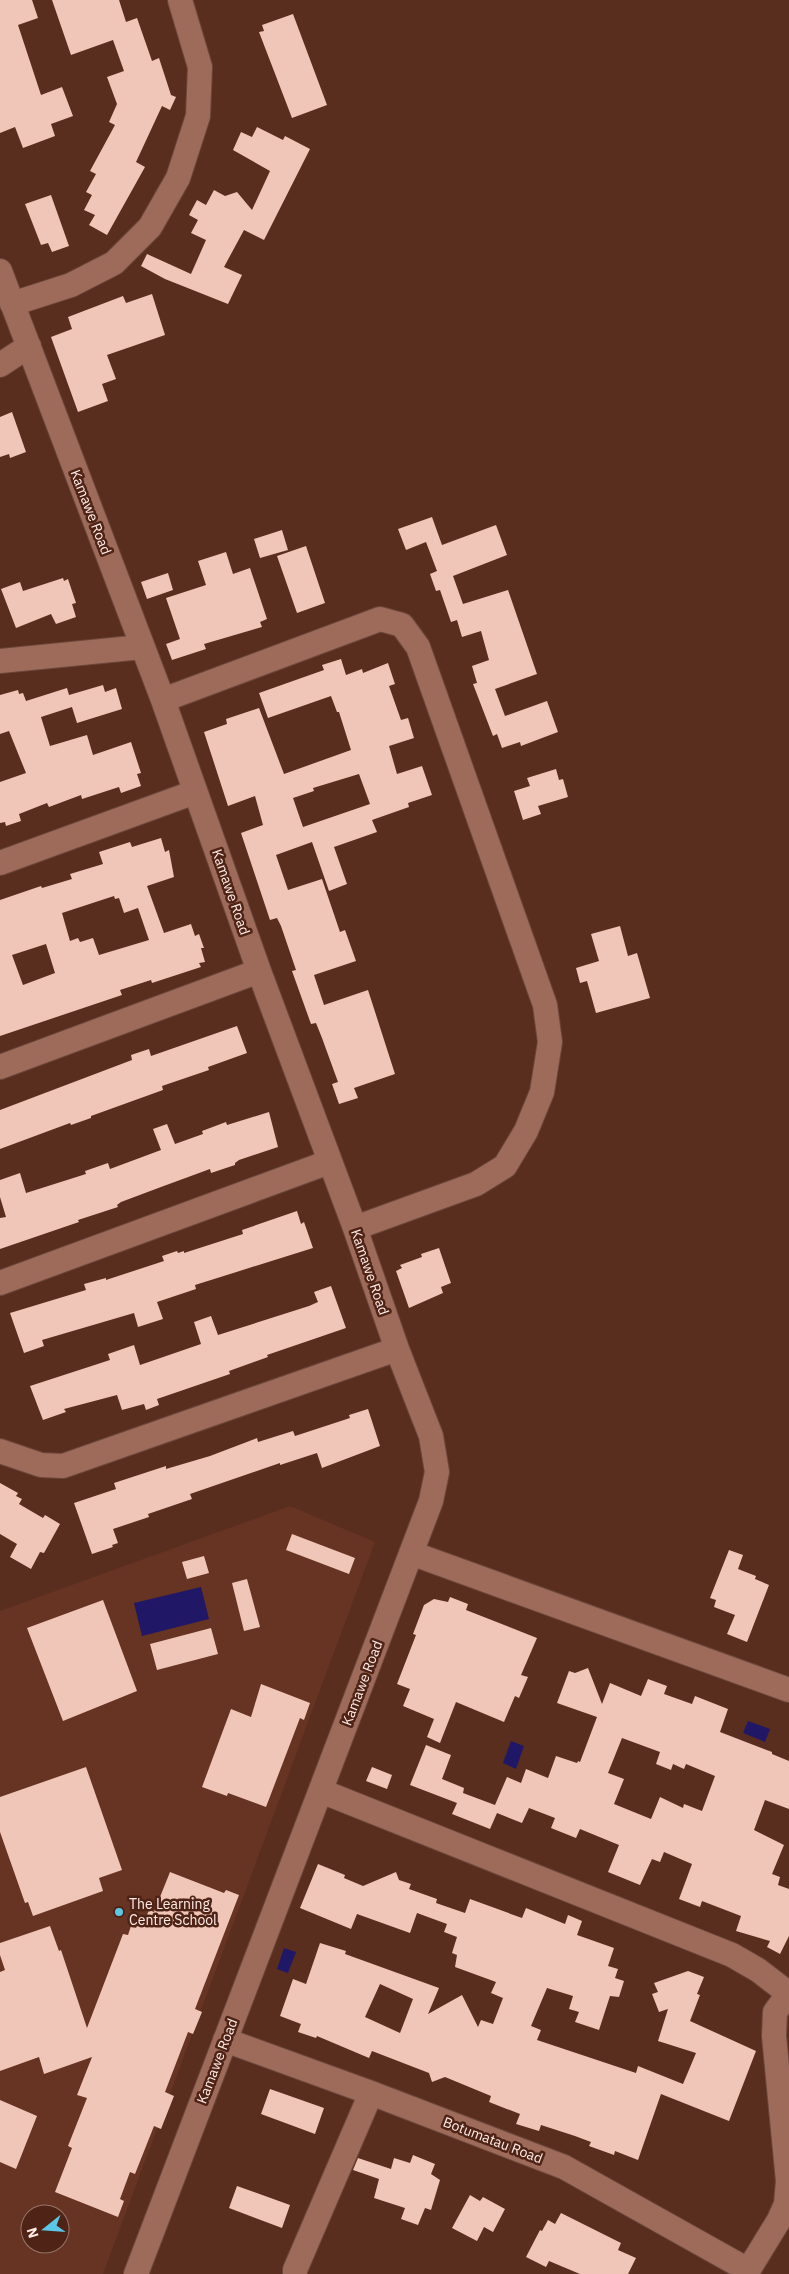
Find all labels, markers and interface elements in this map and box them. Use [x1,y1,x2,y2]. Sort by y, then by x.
street label: Kamawe Road [67,467,115,557]
street label: Kamawe Road [208,847,254,937]
street label: Kamawe Road [347,1227,393,1317]
street label: Kamawe Road [338,1638,386,1728]
place label: The Learning Centre School [129,1895,217,1929]
marker: The Learning Centre School [113,1906,125,1918]
street label: Kamawe Road [193,2016,241,2106]
street label: Botumatau Road [441,2113,545,2167]
north arrow [20,2204,70,2254]
text: N [22,2225,43,2240]

